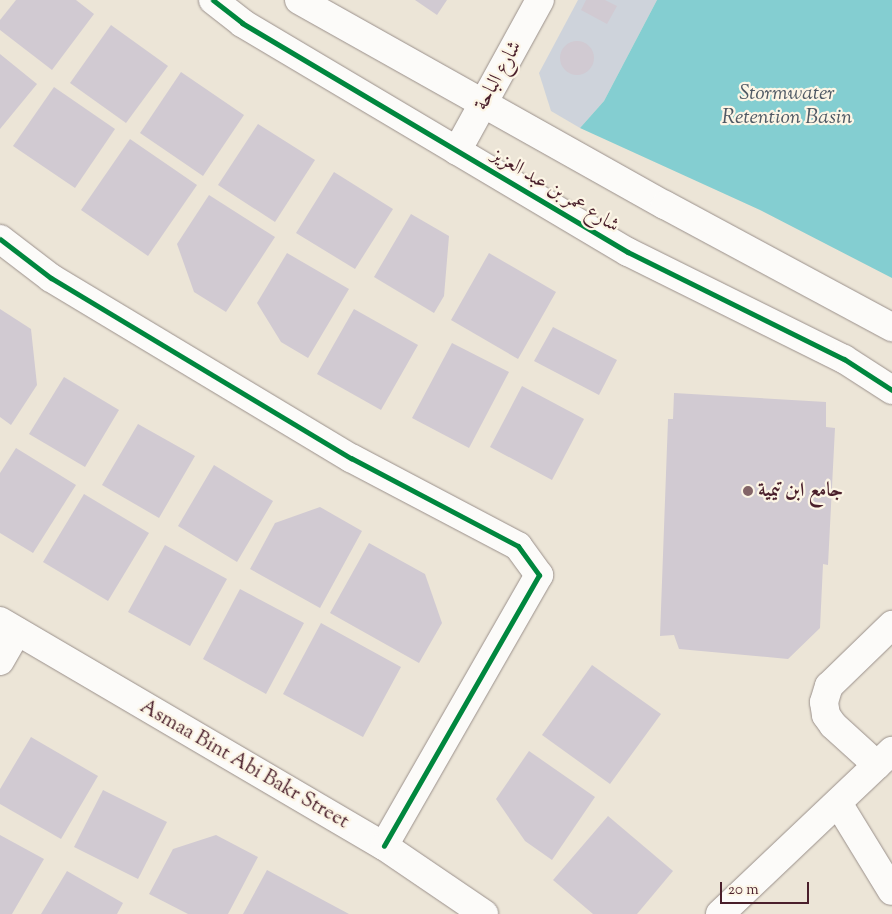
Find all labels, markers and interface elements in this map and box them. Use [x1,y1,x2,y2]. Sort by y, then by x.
street label: شارع الباحة [470,37,528,115]
water label: Stormwater Retention Basin [722,81,852,131]
street label: شارع عمر بن عبد العزيز [487,143,623,239]
place label: جامع ابن تيمية [758,479,843,503]
marker: جامع ابن تيمية [742,485,754,497]
street label: Asmaa Bint Abi Bakr Street [135,695,353,835]
scale bar [722,872,811,904]
text: 20 m [728,880,759,901]

